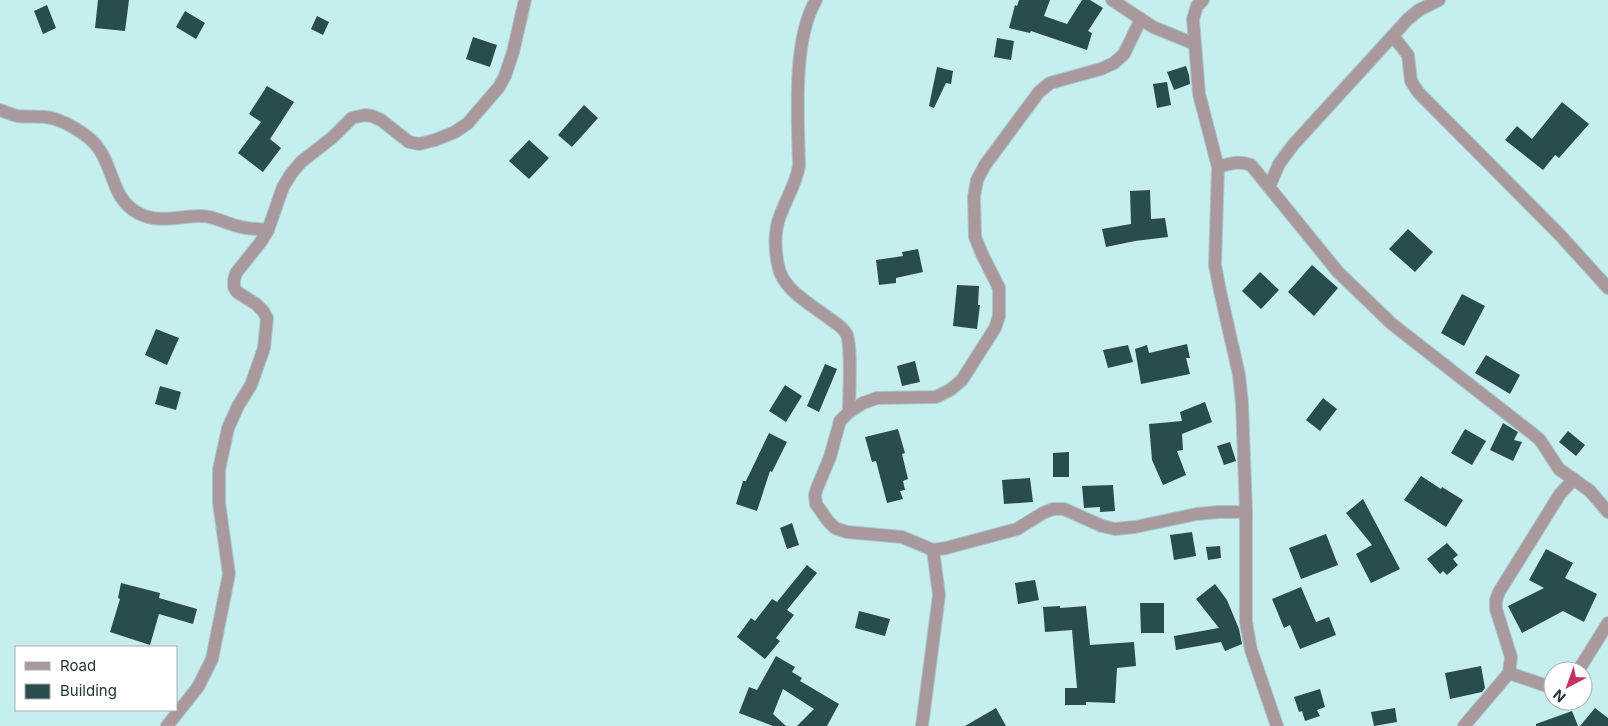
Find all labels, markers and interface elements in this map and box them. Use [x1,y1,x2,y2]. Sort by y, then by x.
legend [15,646,178,711]
text: Road [60,656,96,675]
north arrow [1543,661,1593,711]
text: Building [60,681,117,700]
text: N [1550,686,1569,706]

